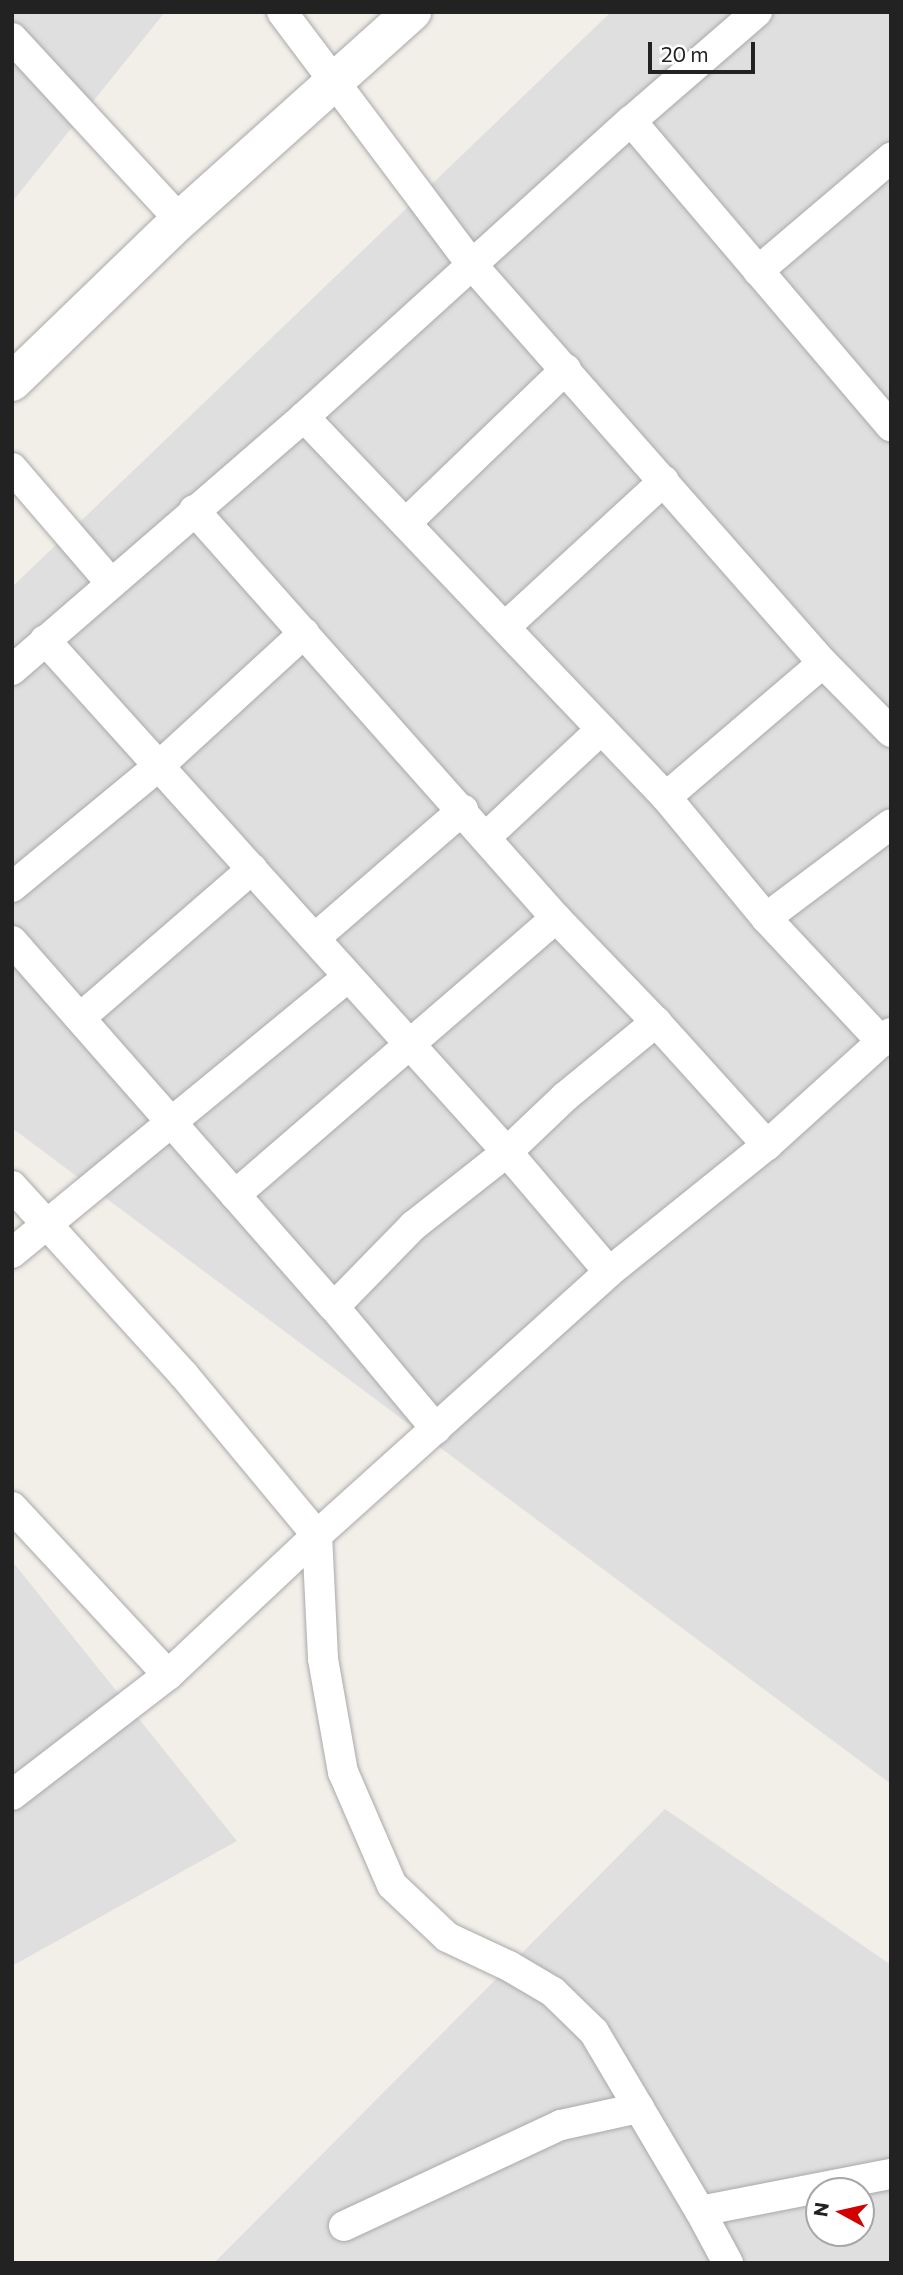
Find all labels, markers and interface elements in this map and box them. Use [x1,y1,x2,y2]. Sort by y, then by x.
scale bar [651,28,758,72]
text: 20 m [661,41,709,66]
north arrow [805,2177,875,2247]
text: N [808,2201,833,2218]

